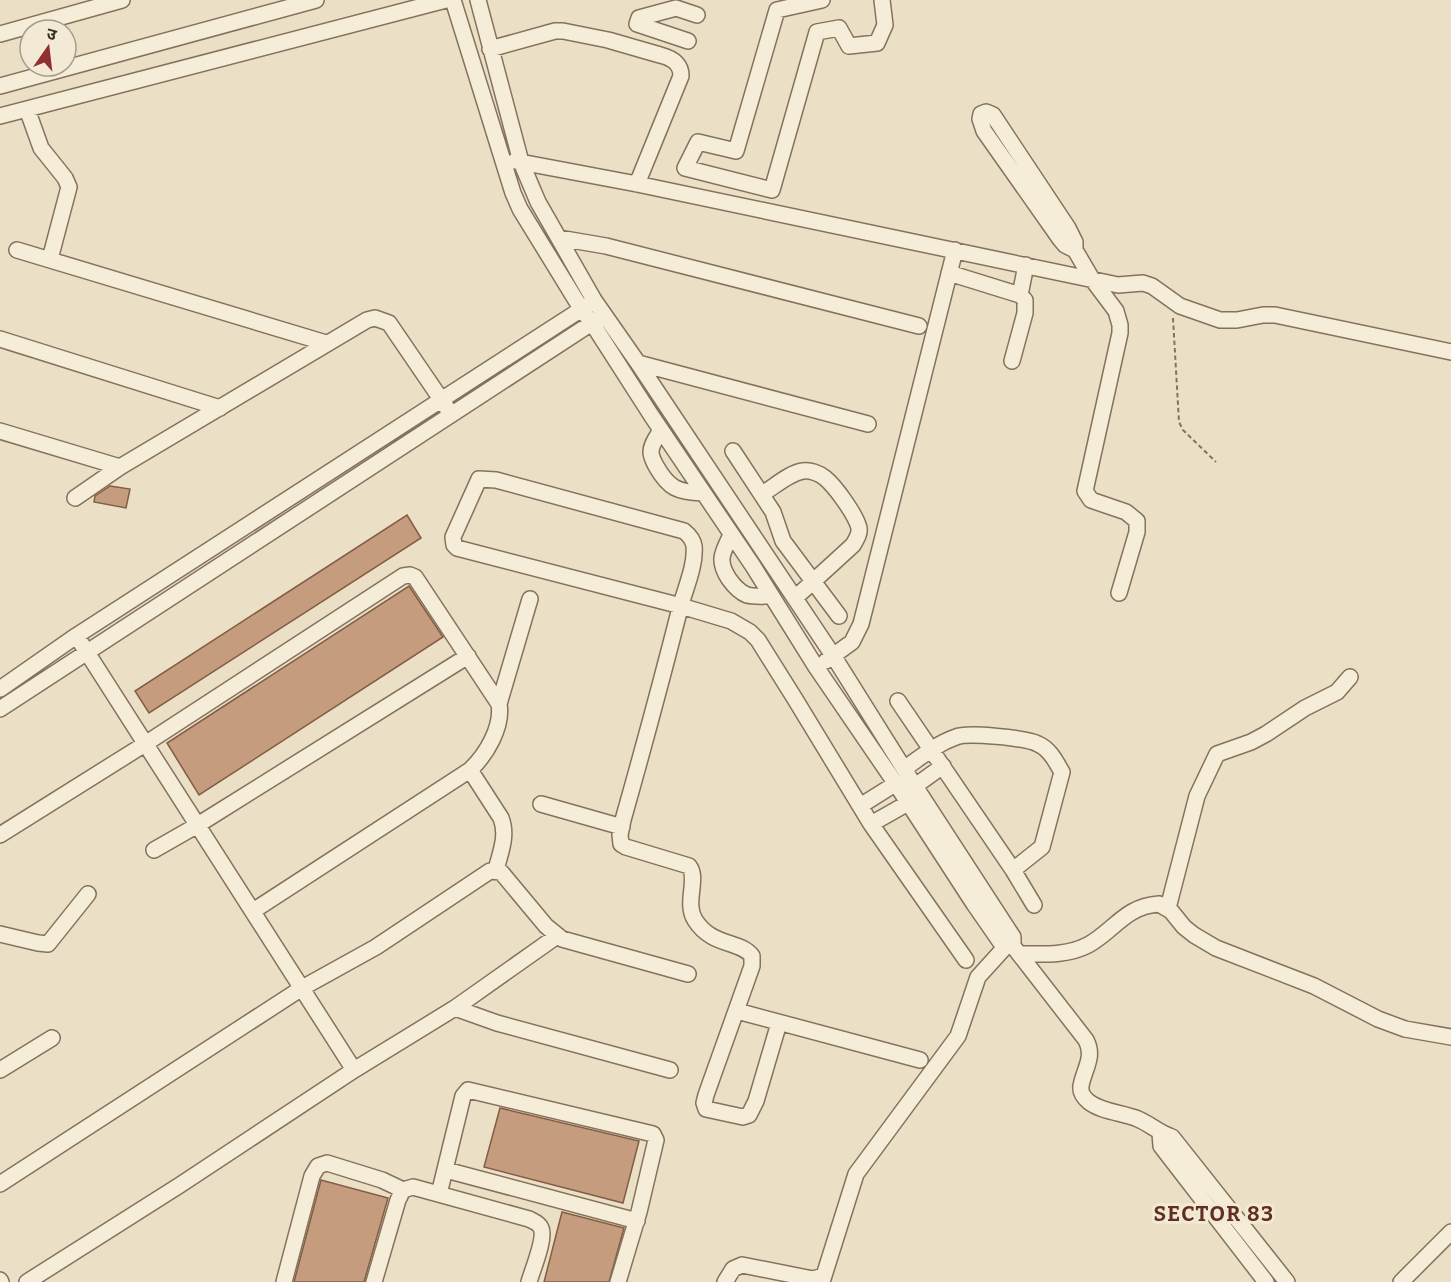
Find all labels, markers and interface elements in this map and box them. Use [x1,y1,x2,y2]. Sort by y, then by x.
north arrow [18,18,78,78]
text: उ [45,24,59,44]
district label: SECTOR 83 [1153,1201,1275,1227]

